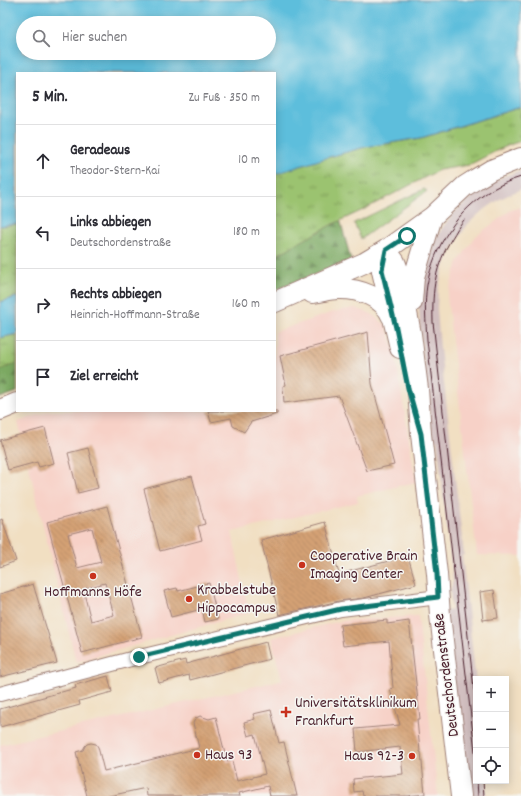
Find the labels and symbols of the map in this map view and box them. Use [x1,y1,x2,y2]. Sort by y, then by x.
route start [398,227,416,245]
place label: Cooperative Brain Imaging Center [310,545,418,586]
marker: Cooperative Brain Imaging Center [297,560,307,570]
marker: Hoffmanns Höfe [88,571,98,581]
place label: Krabbelstube Hippocampus [197,579,276,620]
place label: Hoffmanns Höfe [44,581,142,604]
marker: Krabbelstube Hippocampus [184,594,194,604]
street label: Deutschordenstraße [428,612,466,738]
route end [130,648,148,666]
place label: Universitätsklinikum Frankfurt [295,692,417,733]
marker: Universitätsklinikum Frankfurt [280,706,292,718]
place label: Haus 93 [205,744,252,767]
place label: Haus 92-3 [344,745,404,768]
marker: Haus 93 [192,750,202,760]
marker: Haus 92-3 [407,751,417,761]

